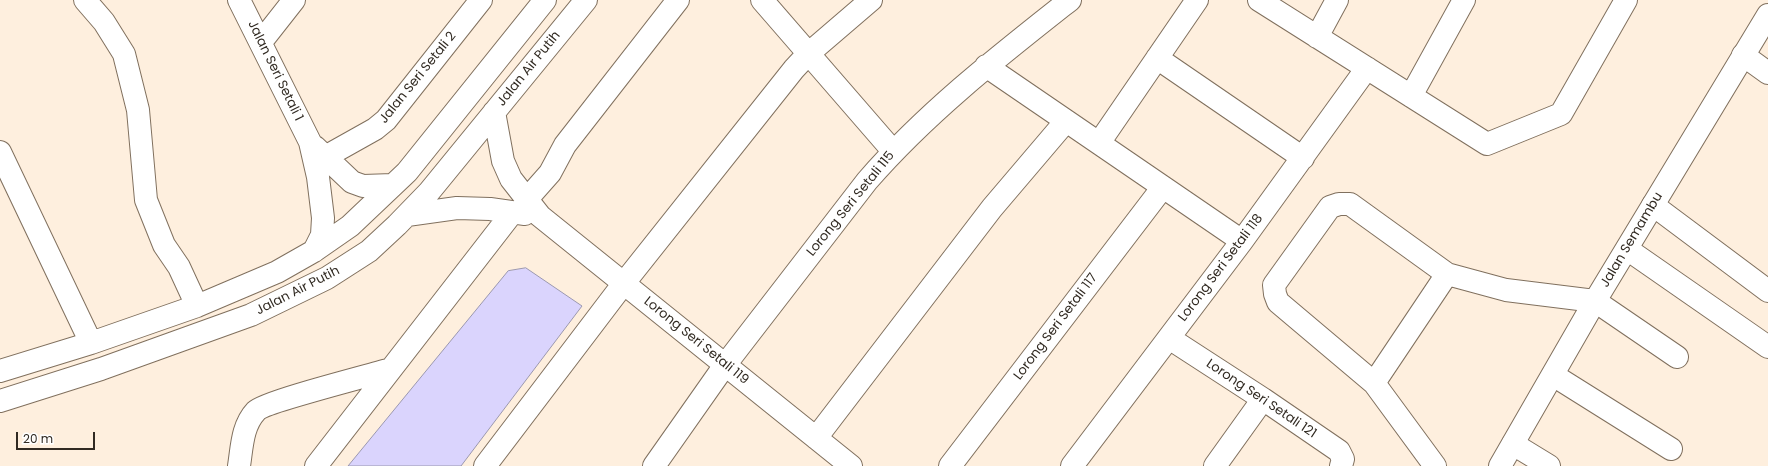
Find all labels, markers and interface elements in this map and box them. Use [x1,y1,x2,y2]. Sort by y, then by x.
street label: Jalan Seri Setali 1 [244,18,306,124]
street label: Jalan Air Putih [494,28,564,110]
street label: Jalan Seri Setali 2 [376,29,460,127]
street label: Lorong Seri Setali 115 [804,148,898,260]
street label: Jalan Semambu [1598,190,1666,290]
street label: Lorong Seri Setali 118 [1176,211,1266,325]
street label: Jalan Air Putih [254,263,342,319]
street label: Lorong Seri Setali 117 [1011,271,1101,383]
street label: Lorong Seri Setali 119 [640,294,752,388]
street label: Lorong Seri Setali 121 [1203,356,1319,442]
scale bar [18,424,97,450]
text: 20 m [23,430,53,447]

